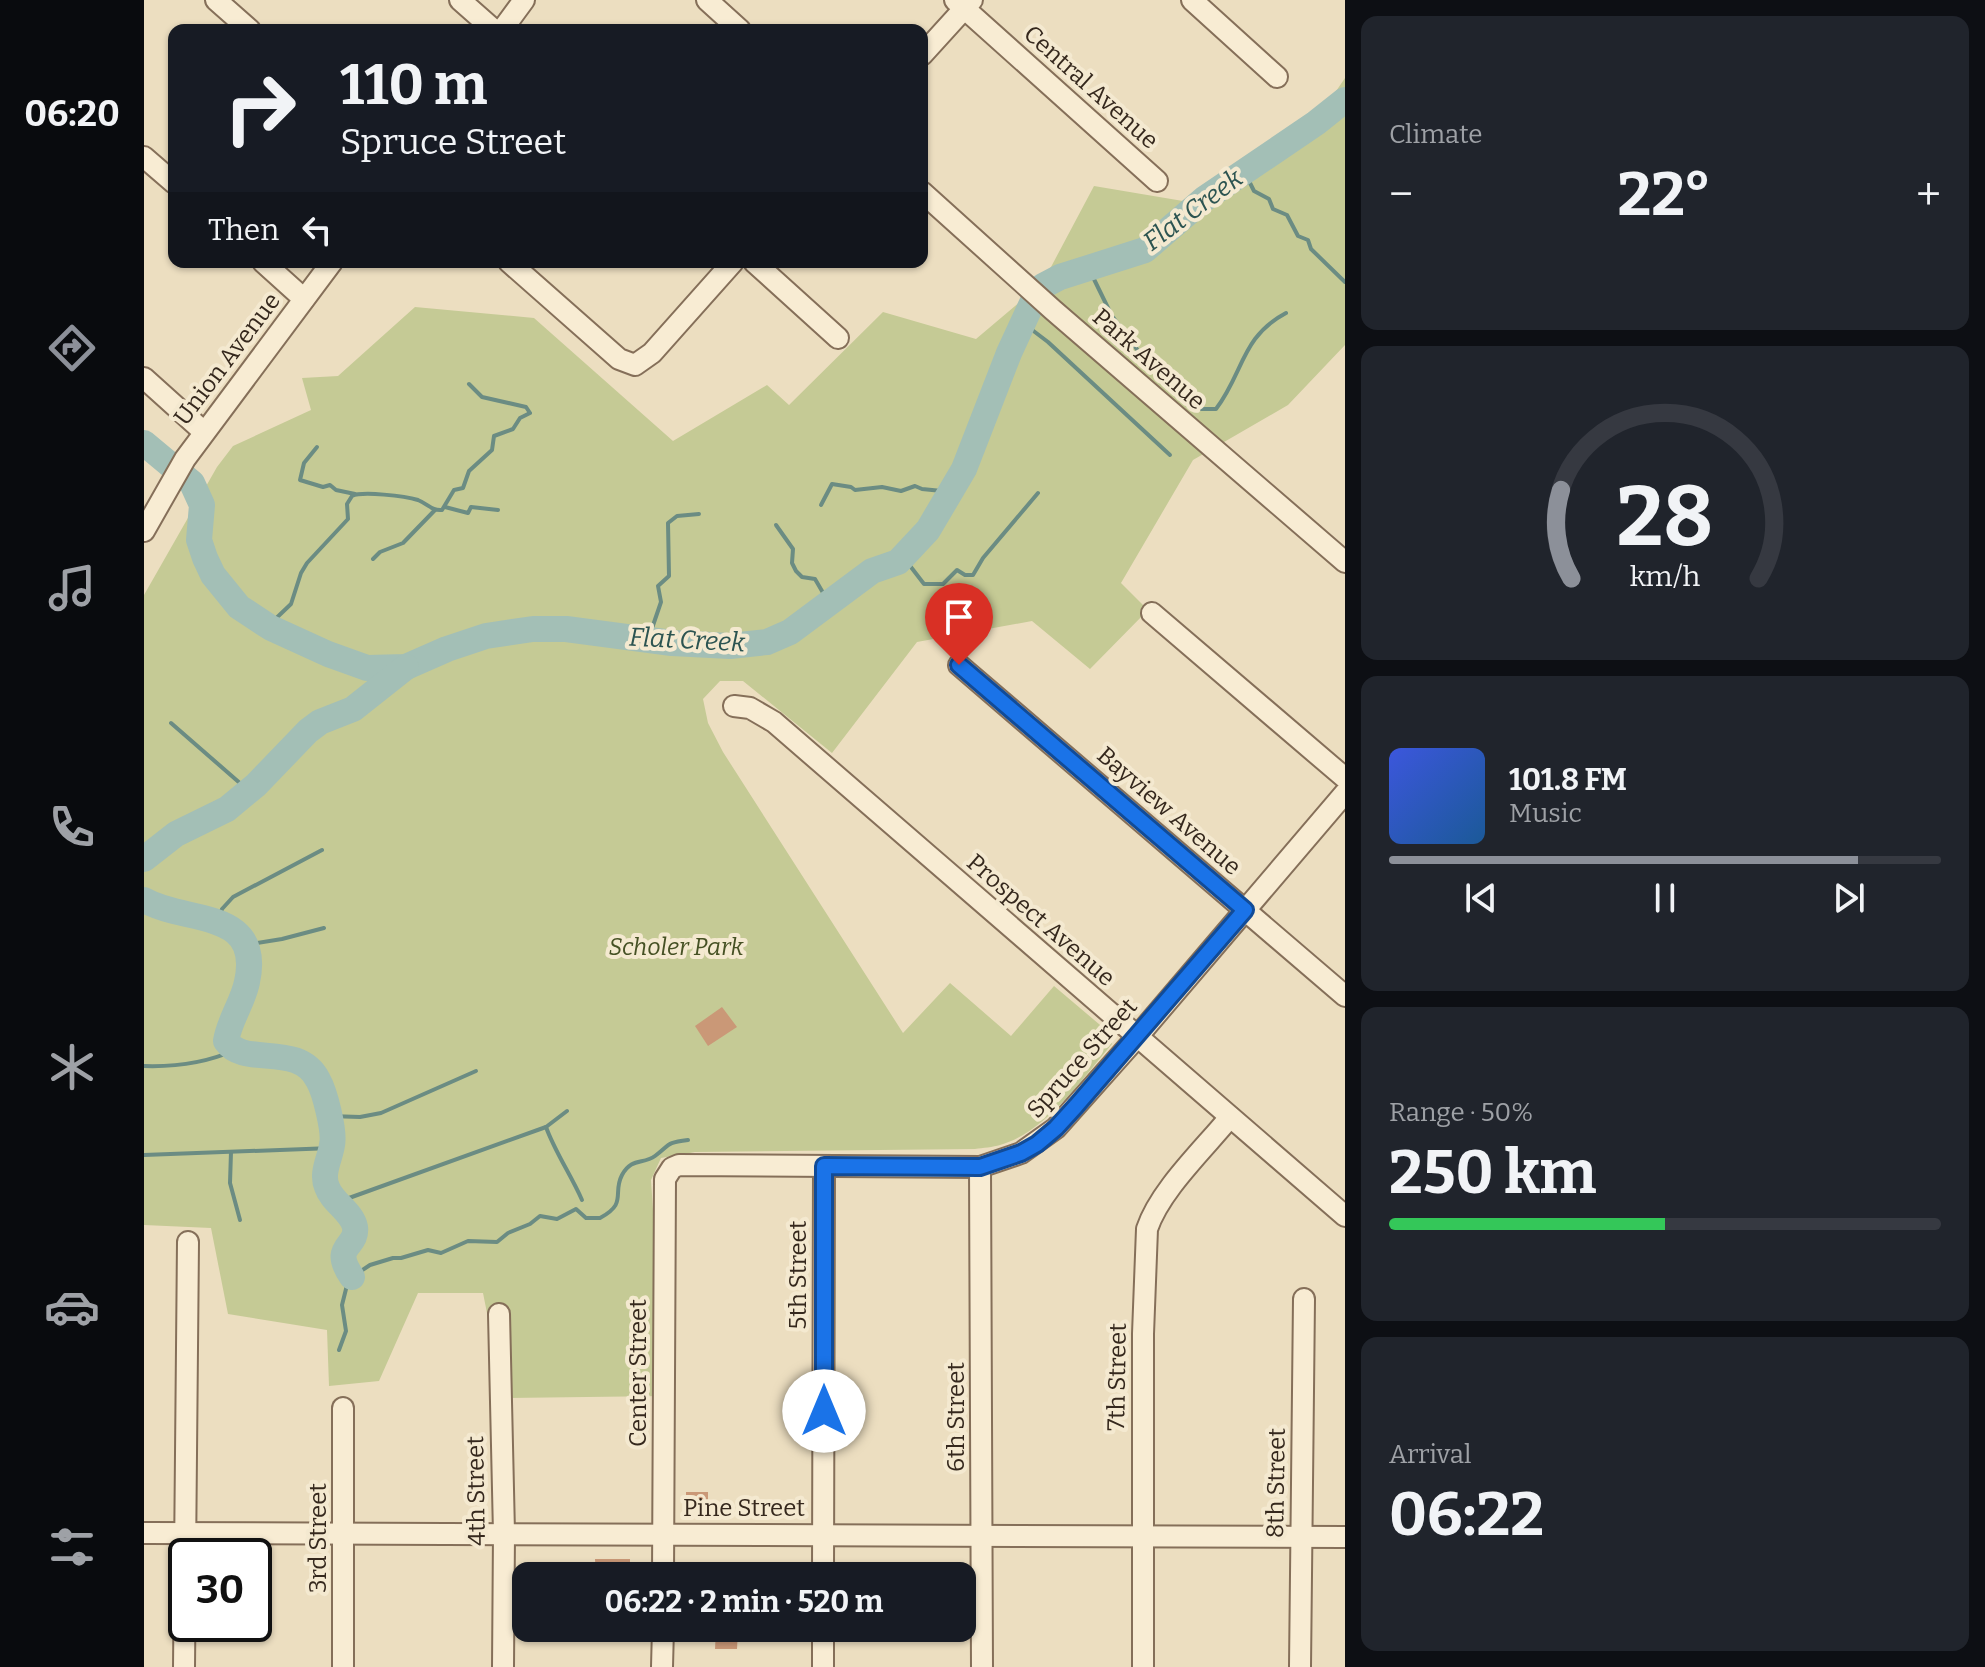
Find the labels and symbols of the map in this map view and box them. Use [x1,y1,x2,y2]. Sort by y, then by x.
street label: Central Avenue [1018,19,1164,155]
water label: Flat Creek [1137,162,1249,257]
street label: Union Avenue [168,287,286,431]
street label: Park Avenue [1087,303,1211,415]
pin [925,583,993,665]
water label: Flat Creek [628,621,747,659]
street label: Bayview Avenue [1091,741,1247,881]
street label: Prospect Avenue [961,848,1121,992]
park label: Scholer Park [608,933,745,961]
street label: Spruce Street [1021,992,1143,1123]
street label: 5th Street [784,1220,812,1329]
street label: Center Street [624,1299,652,1447]
street label: 7th Street [1102,1322,1132,1431]
street label: 6th Street [942,1362,970,1472]
position arrow [782,1369,866,1453]
street label: 8th Street [1261,1427,1291,1538]
street label: 4th Street [461,1435,491,1546]
street label: 3rd Street [304,1483,332,1593]
street label: Pine Street [683,1494,805,1522]
speed limit sign: 30 [168,1538,272,1642]

